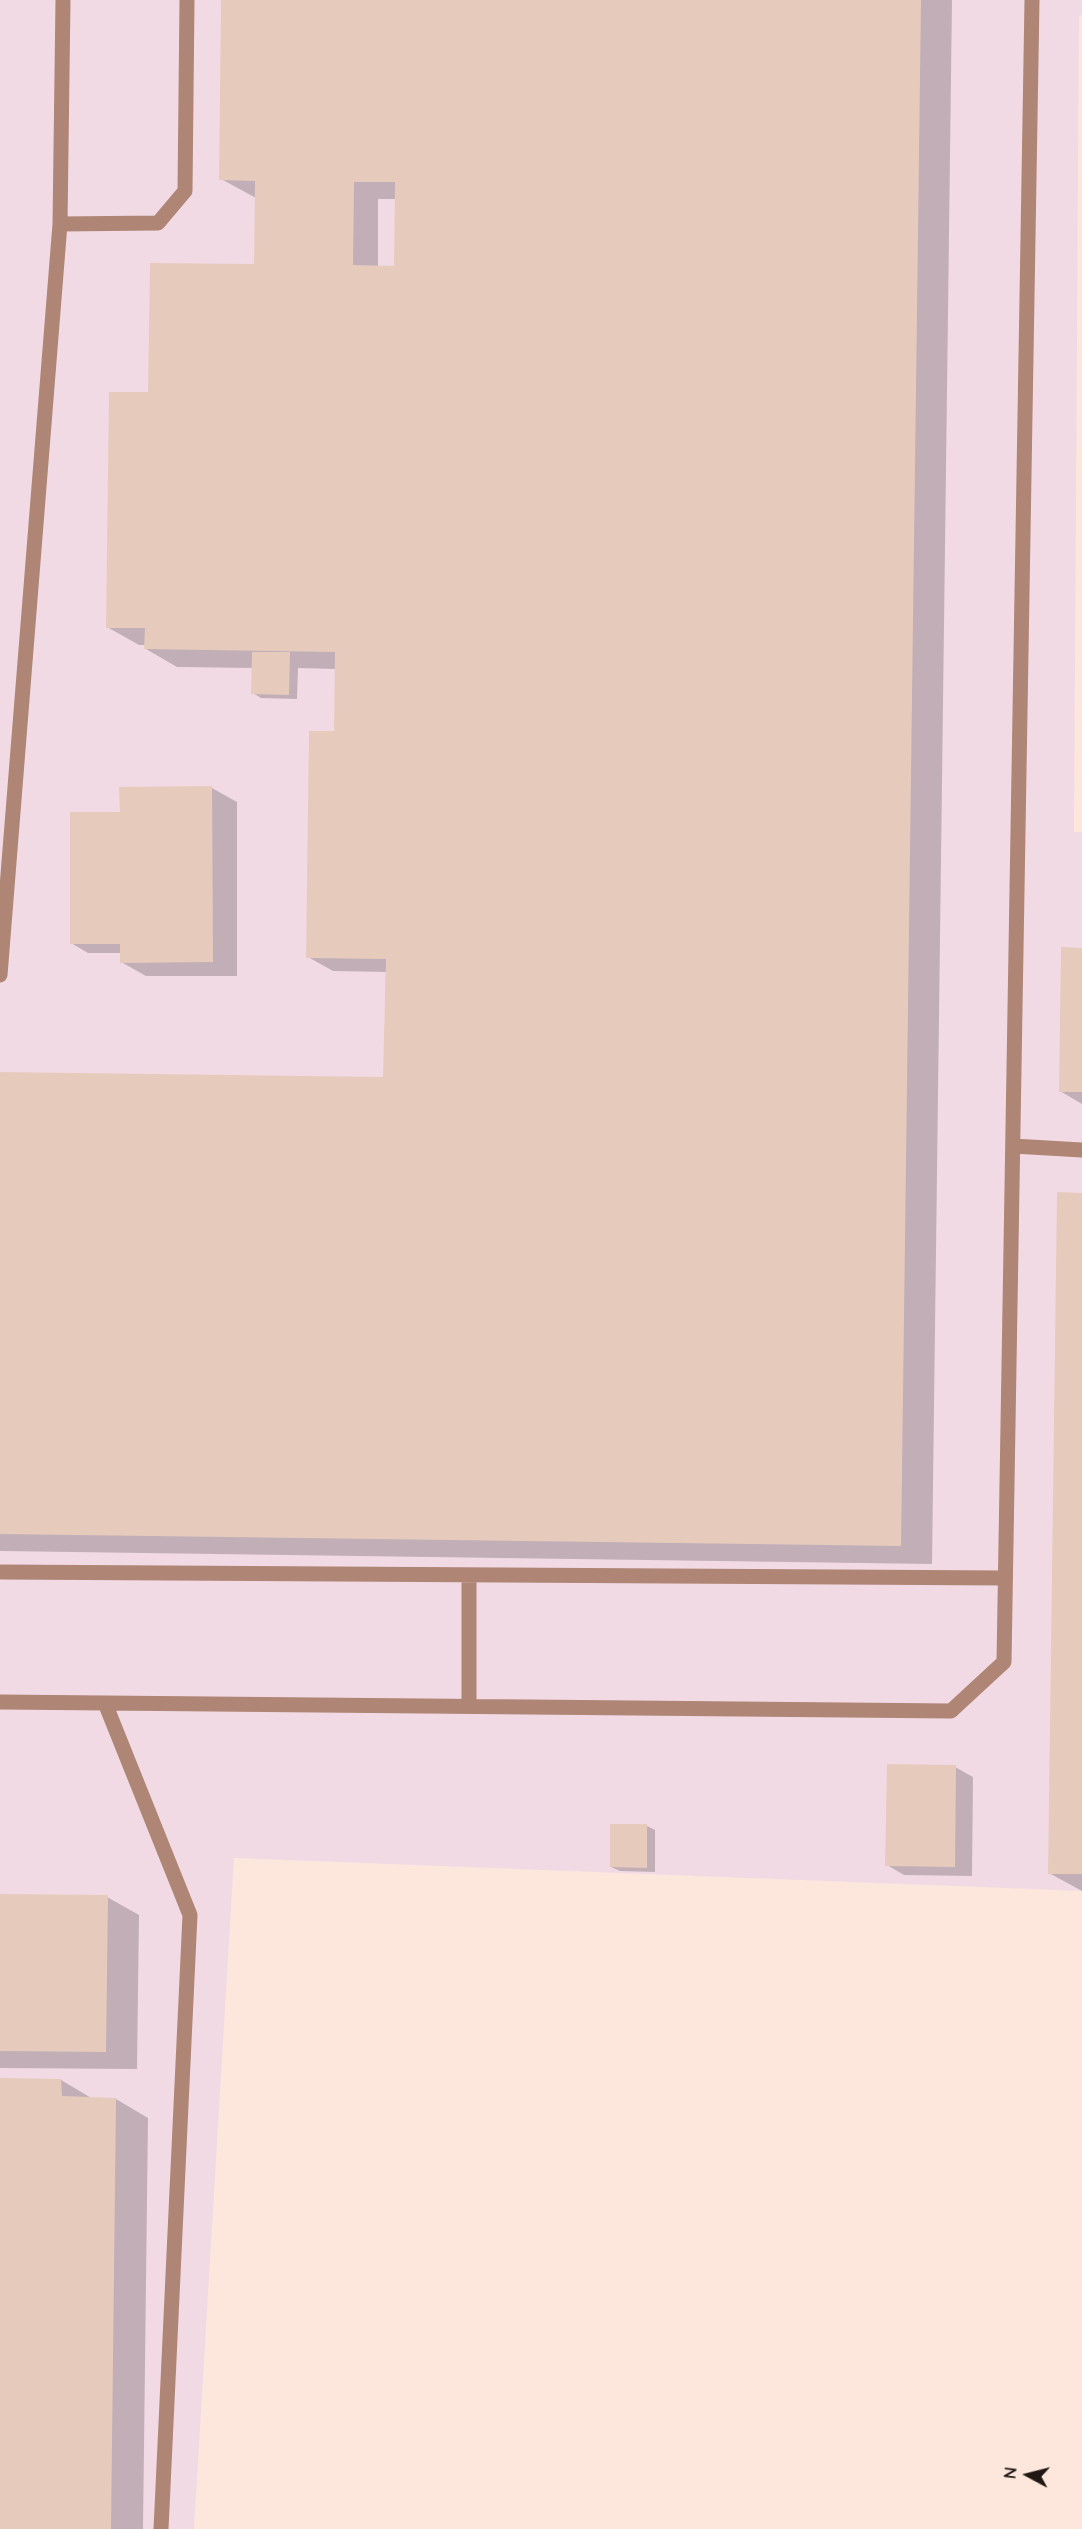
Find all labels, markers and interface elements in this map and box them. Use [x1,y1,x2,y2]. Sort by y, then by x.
north arrow [998,2445,1058,2505]
text: N [999,2466,1021,2480]

